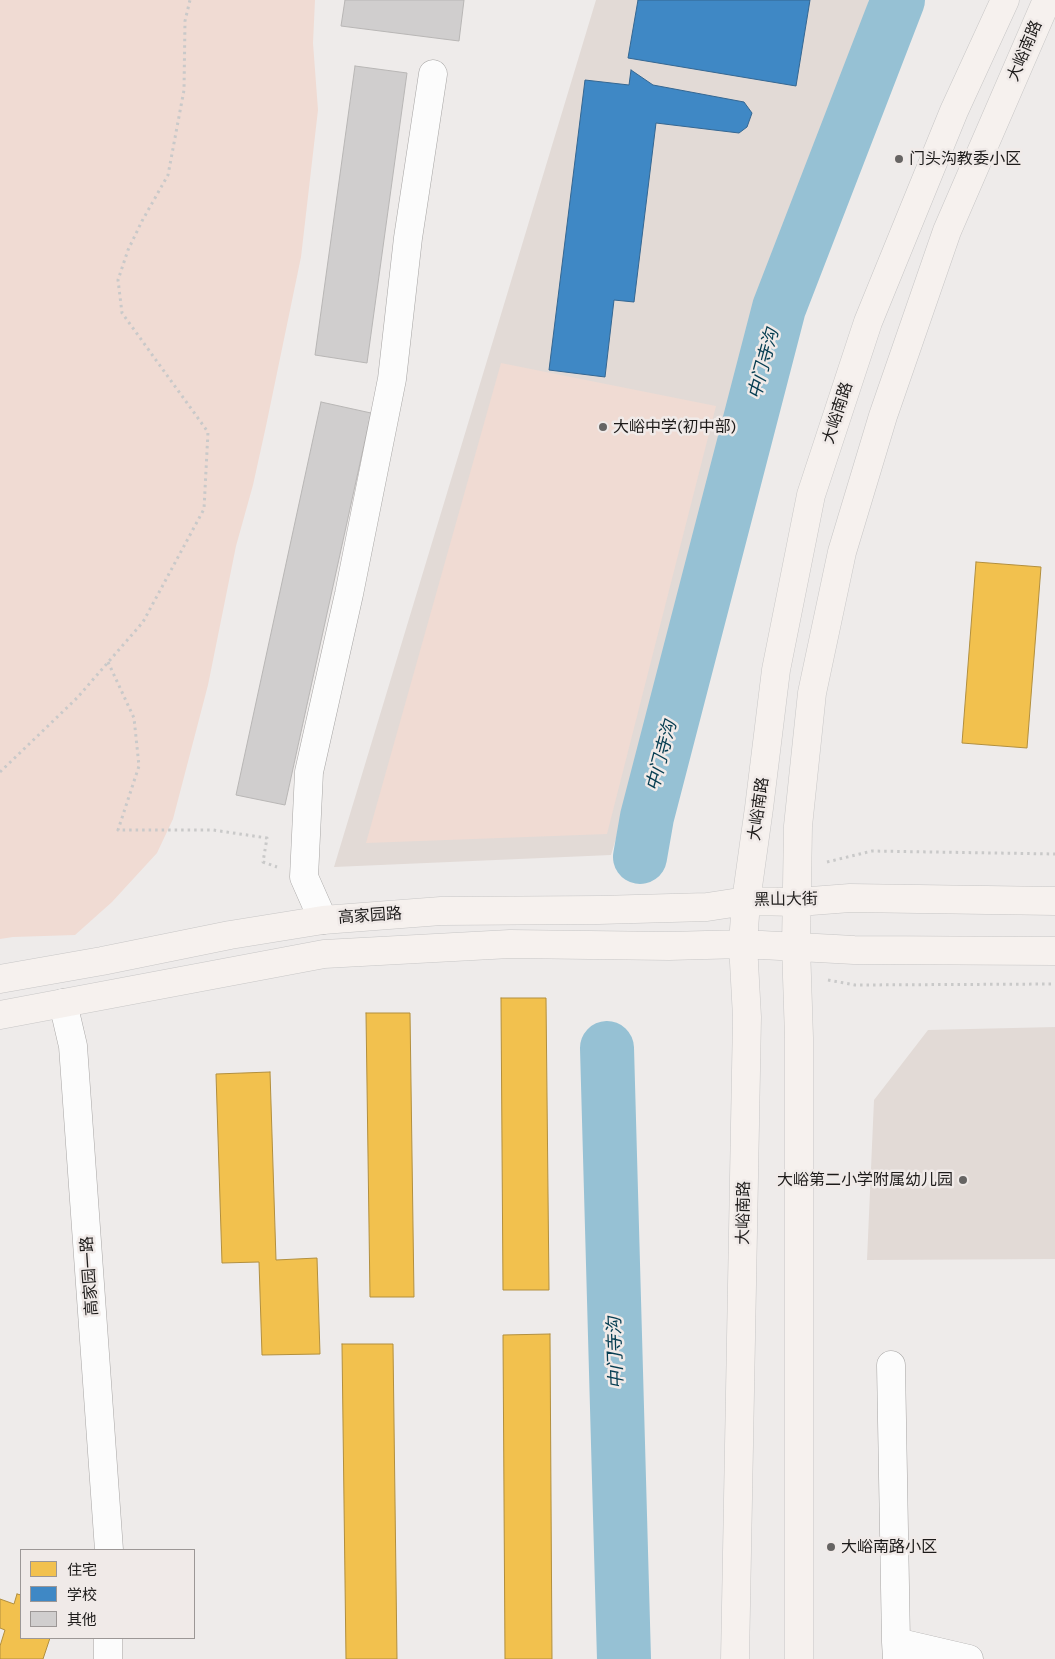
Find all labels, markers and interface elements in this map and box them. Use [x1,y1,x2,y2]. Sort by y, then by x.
street label: 大峪南路 [1004,18,1046,84]
place label: 门头沟教委小区 [909,149,1021,169]
marker: 门头沟教委小区 [893,153,905,165]
water label: 中门寺沟 [744,326,784,402]
street label: 大峪南路 [819,380,857,446]
place label: 大峪中学(初中部) [613,417,736,437]
marker: 大峪中学(初中部) [597,421,609,433]
water label: 中门寺沟 [642,718,682,794]
street label: 大峪南路 [745,776,773,842]
street label: 黑山大街 [754,890,818,910]
street label: 高家园路 [337,904,403,928]
place label: 大峪第二小学附属幼儿园 [777,1170,953,1190]
marker: 大峪第二小学附属幼儿园 [957,1174,969,1186]
street label: 大峪南路 [734,1181,754,1245]
street label: 高家园一路 [78,1235,102,1317]
water label: 中门寺沟 [604,1317,628,1389]
place label: 大峪南路小区 [841,1537,937,1557]
marker: 大峪南路小区 [825,1541,837,1553]
legend [20,1549,195,1639]
text: 住宅 [67,1561,97,1579]
text: 学校 [67,1586,97,1604]
text: 其他 [67,1611,97,1629]

